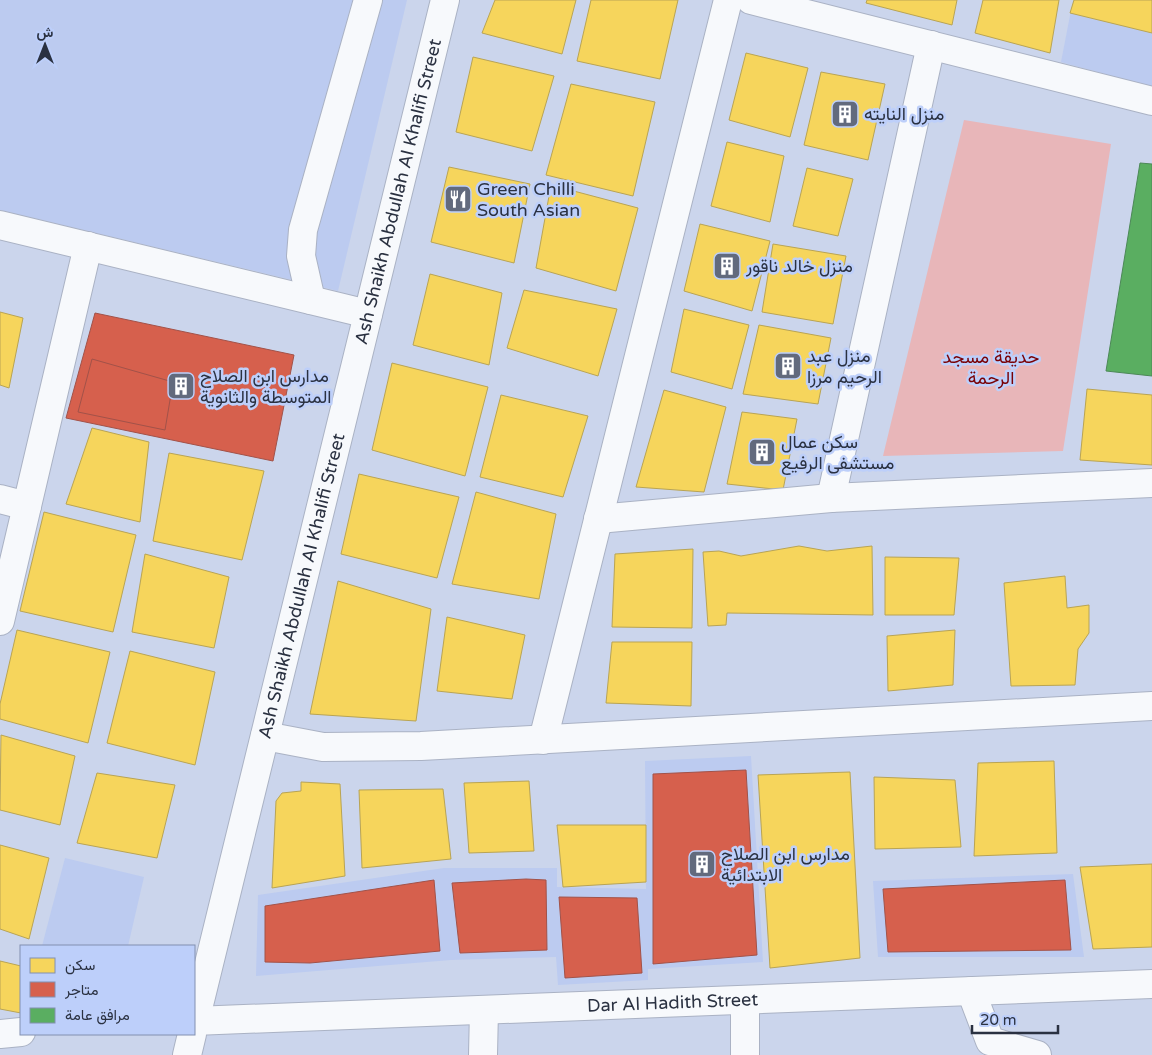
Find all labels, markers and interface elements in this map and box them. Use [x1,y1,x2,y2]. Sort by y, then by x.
north arrow [20,20,70,70]
text: ش [37,24,54,41]
street label: Ash Shaikh Abdullah Al Khalifi Street [350,37,446,347]
building icon: منزل النايته [830,99,860,129]
place label: منزل النايته [864,103,944,125]
place label: Green Chilli South Asian [477,178,580,221]
restaurant icon: Green Chilli South Asian [443,184,473,214]
building icon: منزل خالد ناقور [712,251,742,281]
place label: منزل خالد ناقور [745,255,853,277]
place label: منزل عبد الرحيم مرزا [807,345,882,389]
park label: حديقة مسجد الرحمة [943,346,1039,389]
building icon: منزل عبد الرحيم مرزا [773,351,803,381]
place label: مدارس ابن الصلاح المتوسطة والثانوية [200,365,332,408]
building icon: مدارس ابن الصلاح المتوسطة والثانوية [166,371,196,401]
street label: Ash Shaikh Abdullah Al Khalifi Street [254,431,350,741]
place label: سكن عمال مستشفى الرفيع [781,431,894,475]
building icon: سكن عمال مستشفى الرفيع [747,437,777,467]
place label: مدارس ابن الصلاح الابتدائية [721,843,850,886]
building icon: مدارس ابن الصلاح الابتدائية [687,849,717,879]
legend [20,945,195,1035]
text: سكن [65,956,95,975]
text: متاجر [64,981,99,999]
street label: Dar Al Hadith Street [587,988,759,1017]
scale bar [972,1002,1058,1034]
text: مرافق عامة [65,1006,130,1025]
text: 20 m [980,1011,1017,1029]

